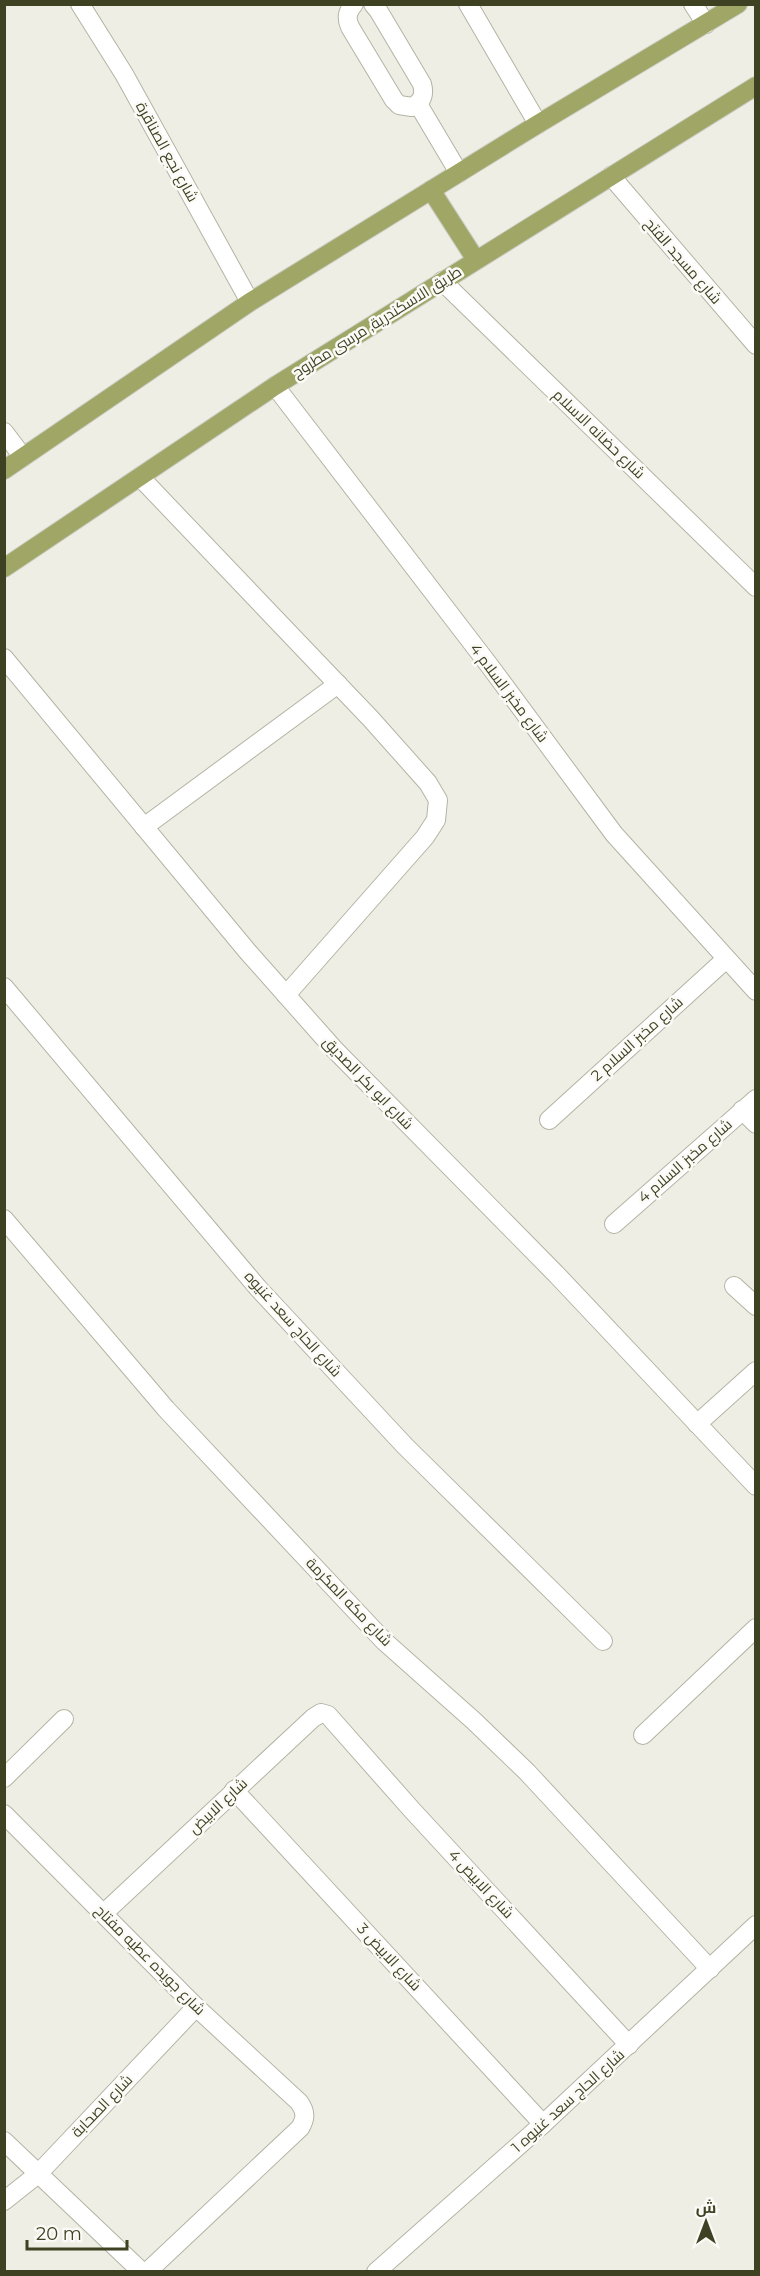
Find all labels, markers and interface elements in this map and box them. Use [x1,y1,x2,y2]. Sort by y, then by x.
street label: شارع نجع الصناقرة [130,98,203,206]
street label: شارع مسجد الفتح [639,214,726,309]
street label: طريق الاسكندرية, مرسى مطروح [289,262,466,383]
street label: شارع حضانه الاسلام [548,385,649,484]
street label: شارع مخبز السلام 4 [464,640,553,747]
street label: شارع مخبز السلام 2 [587,992,688,1086]
street label: شارع ابو بكر الصديق [318,1032,418,1135]
street label: شارع مخبز السلام 4 [634,1114,737,1208]
street label: شارع الحاج سعد غنيوه [239,1267,346,1382]
street label: شارع مكه المكرمة [301,1553,396,1651]
street label: شارع الابيض [184,1774,252,1839]
street label: شارع الابيض 4 [443,1845,518,1923]
street label: شارع جويده عطيه مفتاح [90,1900,210,2020]
street label: شارع الابيض 3 [352,1919,426,1996]
street label: شارع الحاج سعد غنيوه 1 [507,2045,629,2158]
street label: شارع الصحابة [67,2070,138,2142]
north arrow [676,2192,736,2252]
text: ش [696,2198,716,2217]
scale bar [27,2213,128,2251]
text: 20 m [36,2223,82,2245]

